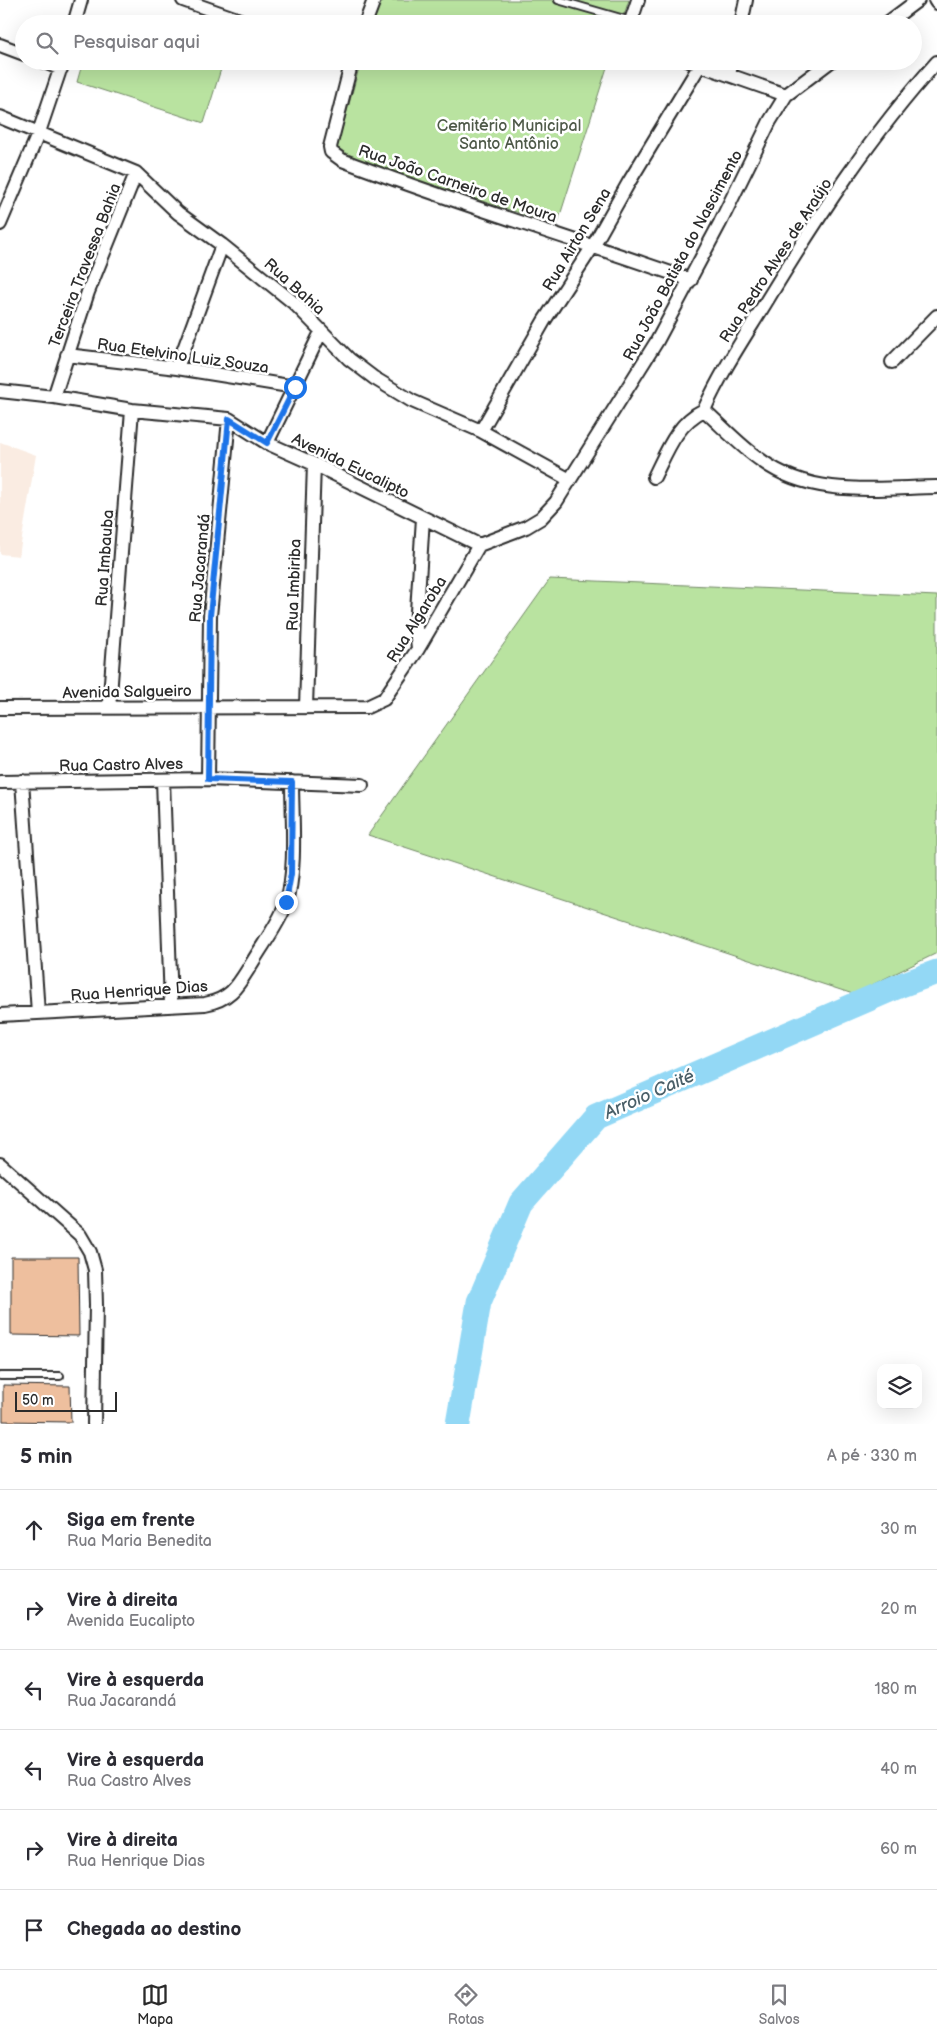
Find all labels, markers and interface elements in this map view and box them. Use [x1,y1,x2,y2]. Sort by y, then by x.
search box [15,15,922,70]
icon: search [33,29,61,57]
text: Pesquisar aqui [73,31,200,54]
park label: Cemitério Municipal Santo Antônio [437,117,581,154]
street label: Rua João Carneiro de Moura [356,141,559,227]
street label: Rua João Batista do Nascimento [620,147,747,364]
street label: Rua Pedro Alves de Araújo [716,175,837,347]
street label: Terceira Travessa Bahia [45,181,125,350]
street label: Rua Airton Sena [539,185,616,295]
street label: Rua Bahia [260,255,328,319]
street label: Rua Etelvino Luiz Souza [96,335,270,378]
route start [284,376,307,399]
street label: Avenida Eucalipto [289,430,412,503]
street label: Rua Imbauba [93,509,118,607]
street label: Rua Jacarandá [186,513,215,623]
street label: Rua Imbiriba [283,539,306,632]
street label: Rua Algaroba [383,573,451,666]
street label: Avenida Salgueiro [62,682,192,703]
street label: Rua Castro Alves [59,755,183,776]
route end [275,891,298,914]
street label: Rua Henrique Dias [70,977,209,1006]
water label: Arroio Caité [600,1065,698,1124]
map controls [877,1364,922,1409]
button: layers [877,1364,922,1409]
scale bar [15,1389,118,1412]
text: 50 m [22,1392,54,1409]
text: 5 min [20,1444,73,1469]
text: A pé · 330 m [827,1447,917,1466]
text: Siga em frente [67,1509,195,1532]
icon: ahead [20,1516,48,1544]
text: 30 m [880,1520,917,1539]
text: Rua Maria Benedita [67,1532,212,1551]
text: Vire à direita [67,1589,178,1612]
icon: right [20,1596,48,1624]
text: 20 m [881,1600,917,1619]
text: Avenida Eucalipto [67,1612,195,1631]
text: Vire à esquerda [67,1669,204,1692]
icon: left [20,1676,48,1704]
text: 180 m [875,1680,917,1699]
text: Rua Jacarandá [67,1692,176,1711]
text: Vire à esquerda [67,1749,204,1772]
icon: left [20,1756,48,1784]
text: 40 m [880,1760,917,1779]
text: Rua Castro Alves [67,1772,191,1791]
text: Vire à direita [67,1829,178,1852]
icon: right [20,1836,48,1864]
text: 60 m [880,1840,917,1859]
text: Rua Henrique Dias [67,1852,205,1871]
icon: arrive [20,1916,48,1944]
text: Chegada ao destino [67,1918,241,1941]
tab: Mapa [137,1981,173,2028]
tab: Rotas [448,1981,484,2028]
tab: Salvos [759,1981,800,2028]

